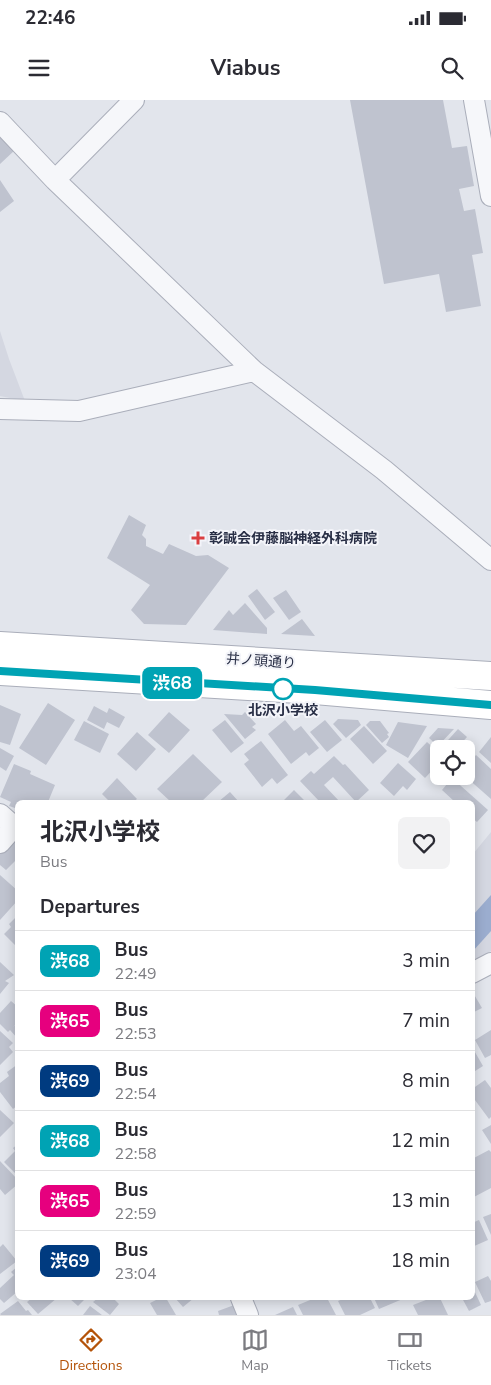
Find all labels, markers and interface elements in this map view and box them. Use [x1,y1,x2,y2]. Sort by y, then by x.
text: 22:46 [25,5,75,31]
text: Viabus [210,53,281,83]
icon: menu [25,54,53,82]
icon: search [438,54,466,82]
place label: 彰誠会伊藤脳神経外科病院 [209,529,377,548]
marker: 彰誠会伊藤脳神経外科病院 [191,531,205,545]
street label: 井ノ頭通り [225,649,297,673]
line badge: 渋68 [143,667,201,699]
text: 渋68 [152,671,192,695]
marker: 北沢小学校 [272,678,294,700]
place label: 北沢小学校 [248,701,318,720]
map controls [430,740,475,785]
button: locate [430,740,475,785]
text: 北沢小学校 [40,816,160,848]
button: heart [398,817,450,869]
text: Bus [40,851,68,873]
text: Departures [40,894,140,920]
text: Bus [115,937,148,963]
text: 3 min [402,948,450,974]
text: 渋68 [50,949,90,973]
text: 22:49 [115,963,157,985]
text: Bus [115,997,148,1023]
text: 7 min [402,1008,450,1034]
text: 渋65 [50,1009,90,1033]
text: 22:53 [115,1023,157,1045]
text: Bus [115,1057,148,1083]
text: 8 min [402,1068,450,1094]
text: 渋69 [50,1069,90,1093]
text: 22:54 [115,1083,157,1105]
text: Bus [115,1117,148,1143]
text: 12 min [391,1128,450,1154]
text: 渋68 [50,1129,90,1153]
text: 22:58 [115,1143,157,1165]
text: Bus [115,1177,148,1203]
text: 13 min [391,1188,450,1214]
text: 渋65 [50,1189,90,1213]
text: 22:59 [115,1203,157,1225]
text: Bus [115,1237,148,1263]
text: 18 min [391,1248,450,1274]
text: 渋69 [50,1249,90,1273]
text: 23:04 [115,1263,157,1285]
tab: Directions [59,1326,122,1375]
tab: Map [241,1326,269,1375]
tab: Tickets [388,1326,432,1375]

